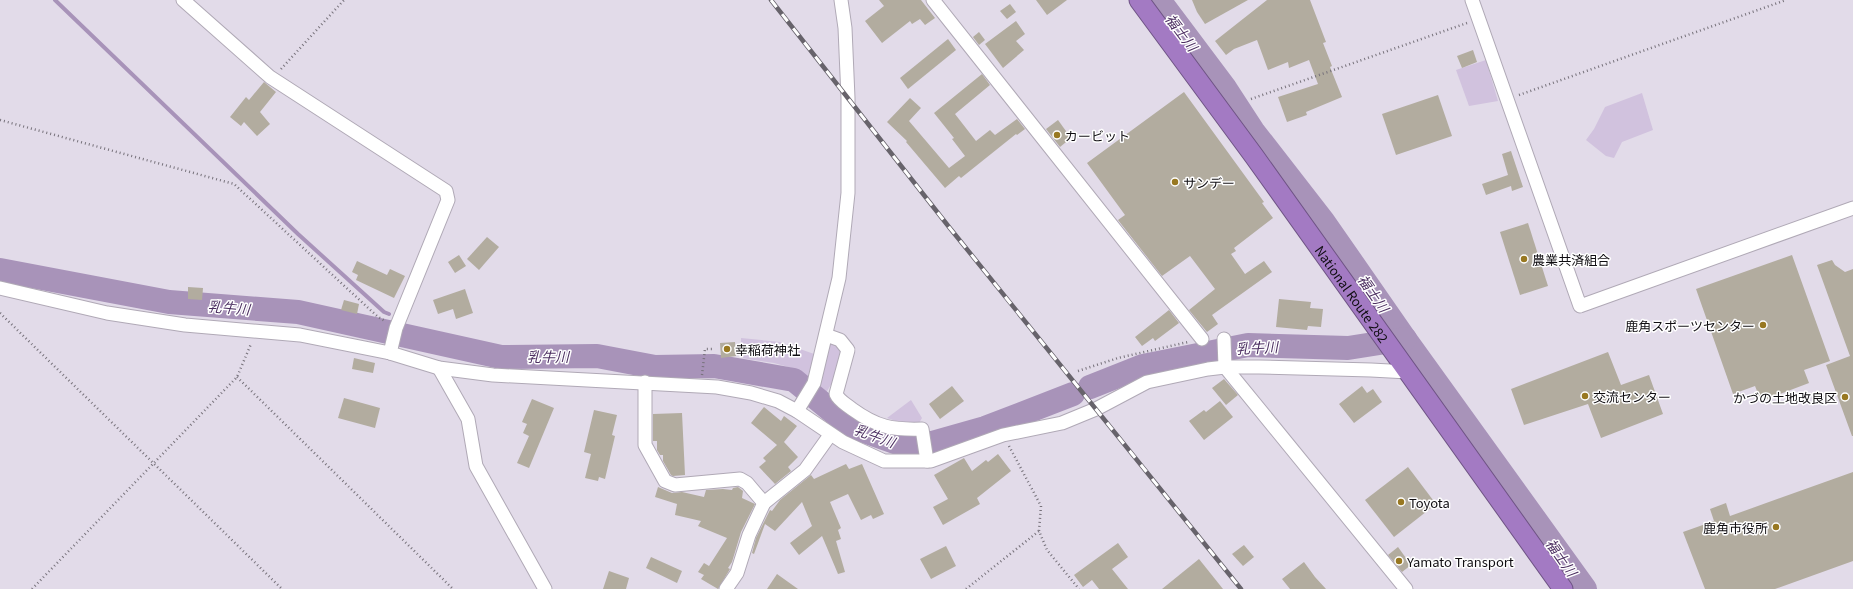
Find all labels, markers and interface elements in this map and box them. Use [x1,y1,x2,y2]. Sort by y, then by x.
water label: 福士川 [1161,9,1204,56]
place label: カービット [1065,126,1130,145]
marker: カービット [1052,130,1062,140]
place label: サンデー [1183,173,1235,192]
marker: サンデー [1170,177,1180,187]
street label: National Route 282 [1311,241,1393,346]
place label: 農業共済組合 [1532,250,1610,269]
marker: 農業共済組合 [1519,254,1529,264]
water label: 福士川 [1354,270,1395,318]
water label: 乳牛川 [207,295,253,319]
place label: 鹿角スポーツセンター [1625,316,1755,335]
marker: 鹿角スポーツセンター [1758,320,1768,330]
water label: 乳牛川 [1236,336,1280,358]
place label: 幸稲荷神社 [735,340,800,359]
marker: 幸稲荷神社 [722,344,732,354]
water label: 乳牛川 [527,346,571,366]
place label: 交流センター [1593,387,1671,406]
place label: かづの土地改良区 [1733,388,1837,407]
marker: 交流センター [1580,391,1590,401]
marker: かづの土地改良区 [1840,392,1850,402]
water label: 乳牛川 [852,418,900,452]
place label: Toyota [1409,493,1450,512]
marker: Toyota [1396,497,1406,507]
place label: 鹿角市役所 [1703,518,1768,537]
marker: 鹿角市役所 [1771,522,1781,532]
water label: 福士川 [1542,534,1583,582]
place label: Yamato Transport [1406,552,1514,571]
marker: Yamato Transport [1394,556,1404,566]

